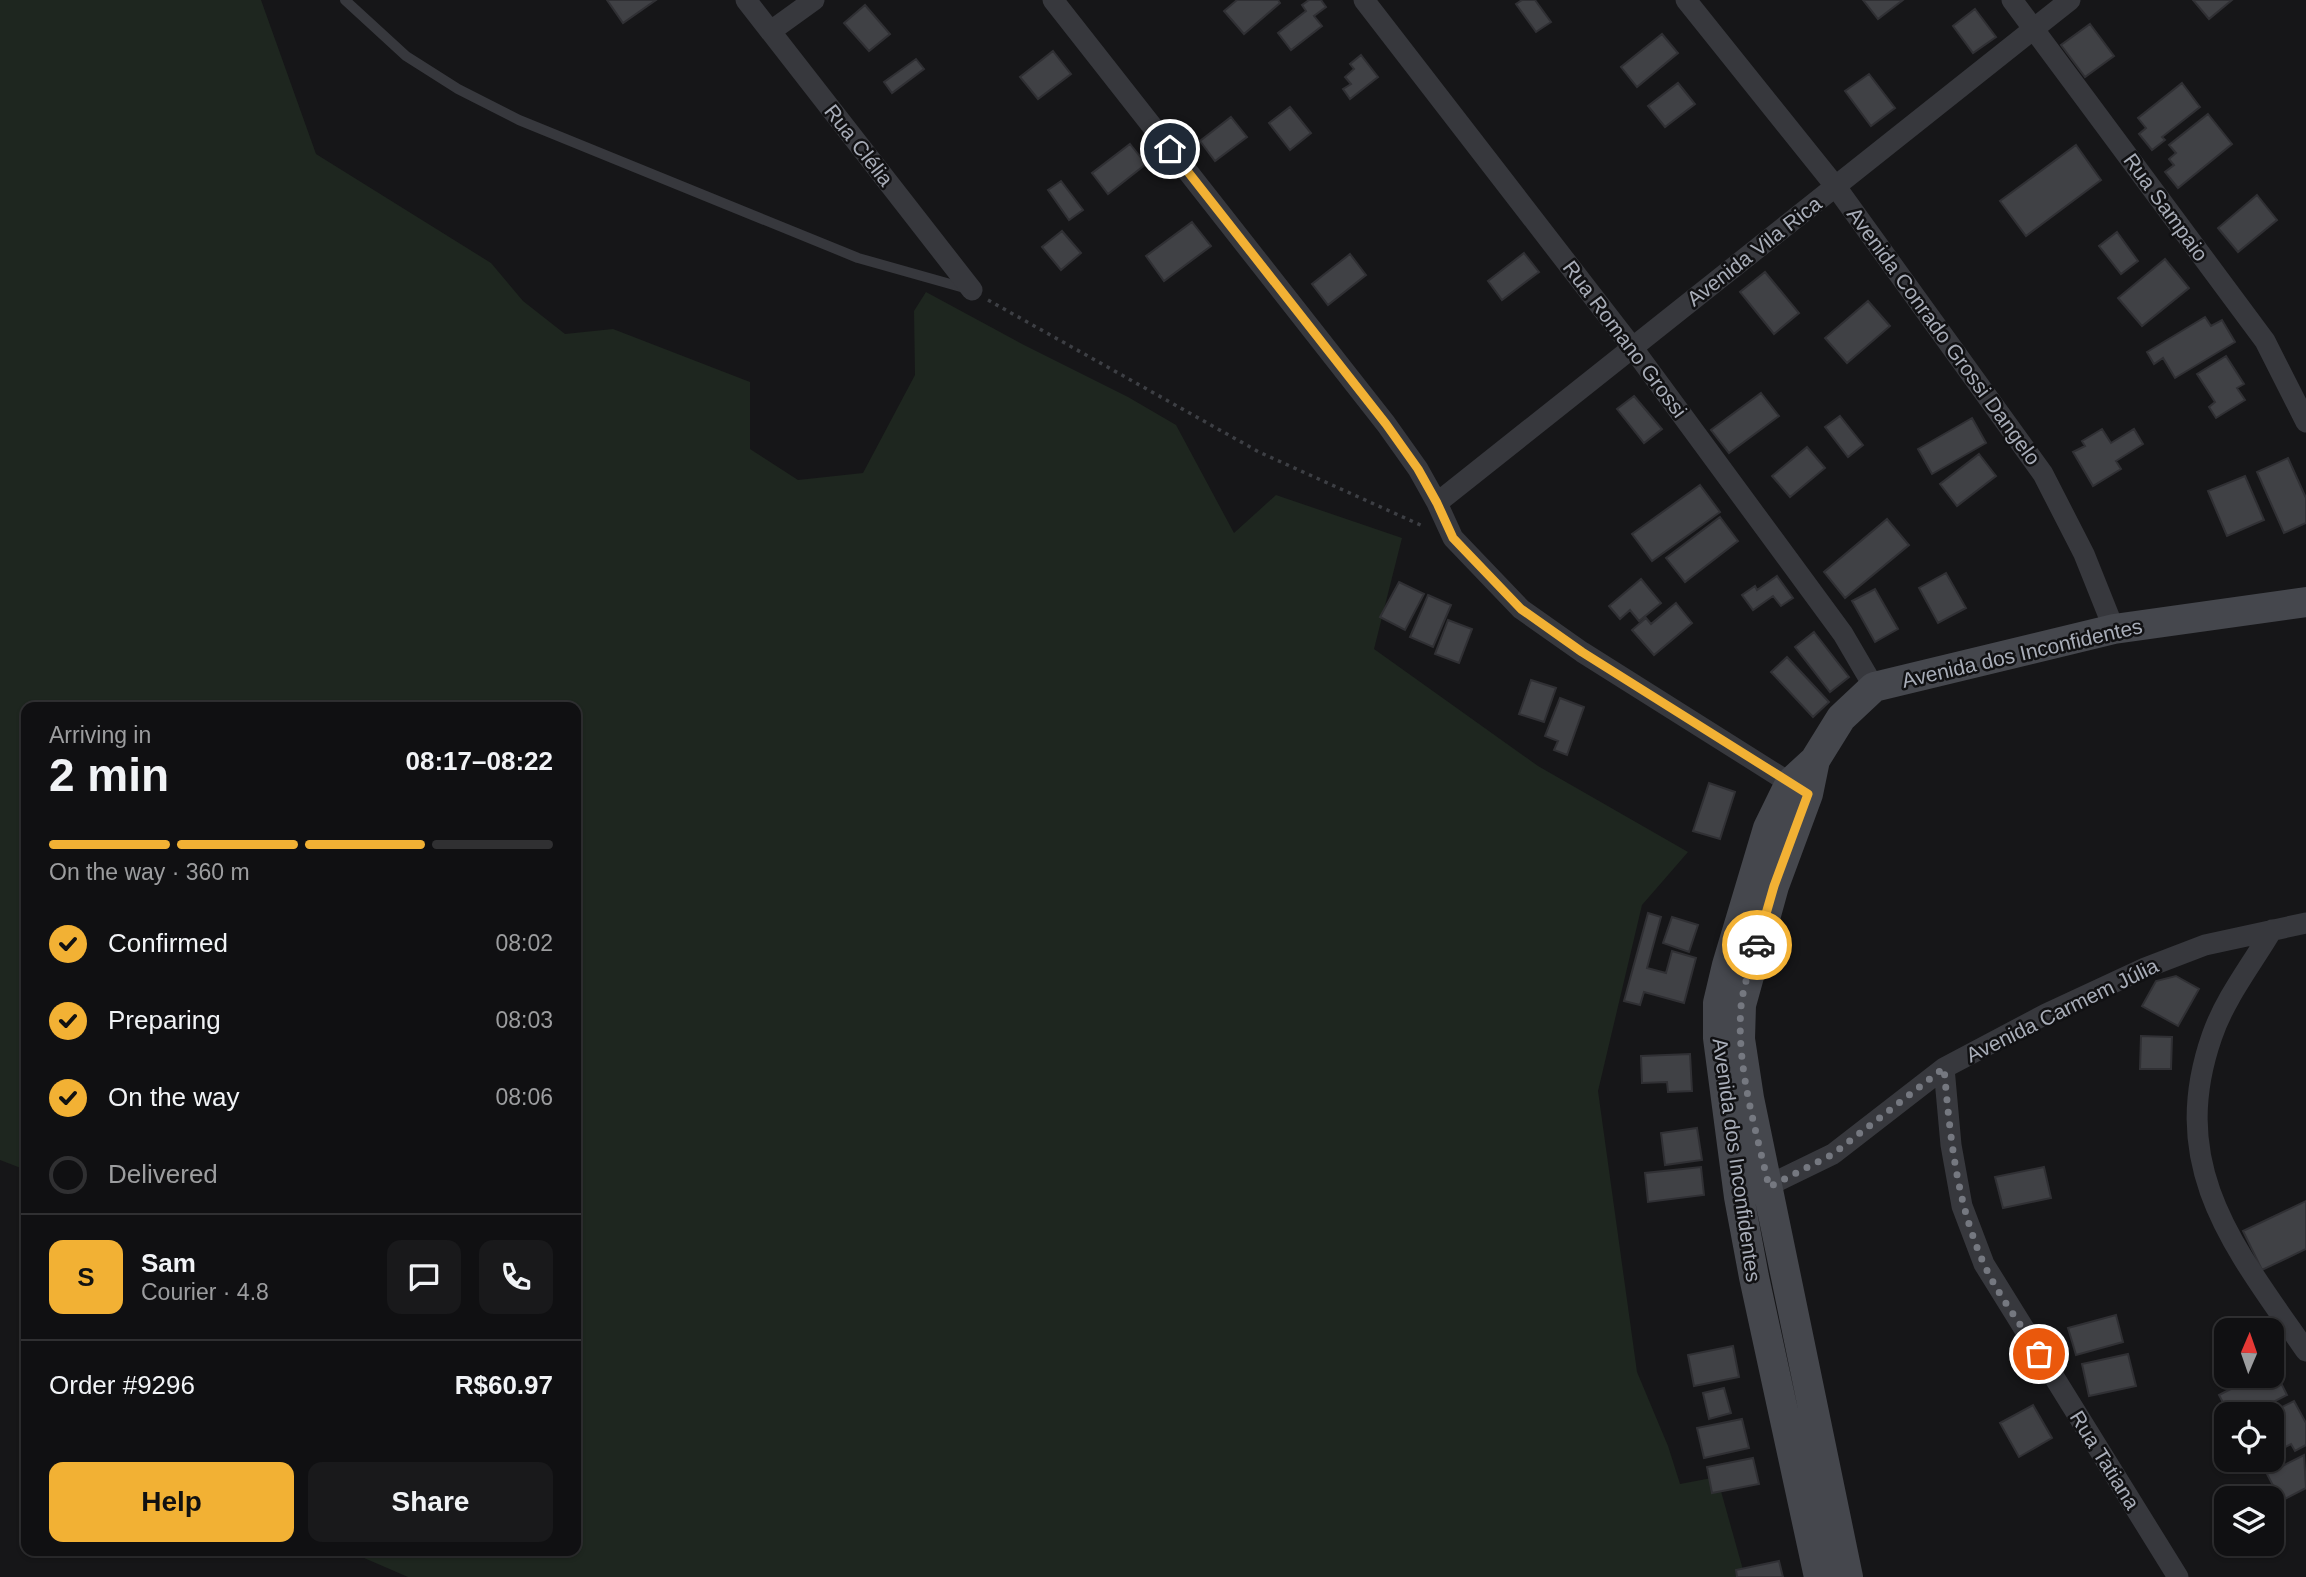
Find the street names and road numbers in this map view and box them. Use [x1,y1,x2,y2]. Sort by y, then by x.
street label: Rua Clélia [820,100,898,190]
street label: Rua Sampaio [2119,149,2213,265]
street label: Avenida Vila Rica [1682,191,1826,310]
street label: Avenida Conrado Grossi Dangelo [1843,203,2045,469]
street label: Rua Romano Grossi [1559,256,1691,422]
street label: Avenida dos Inconfidentes [1900,614,2144,692]
street label: Avenida Carmem Júlia [1962,953,2162,1067]
street label: Avenida dos Inconfidentes [1708,1037,1766,1283]
street label: Rua Tatiana [2066,1407,2145,1514]

